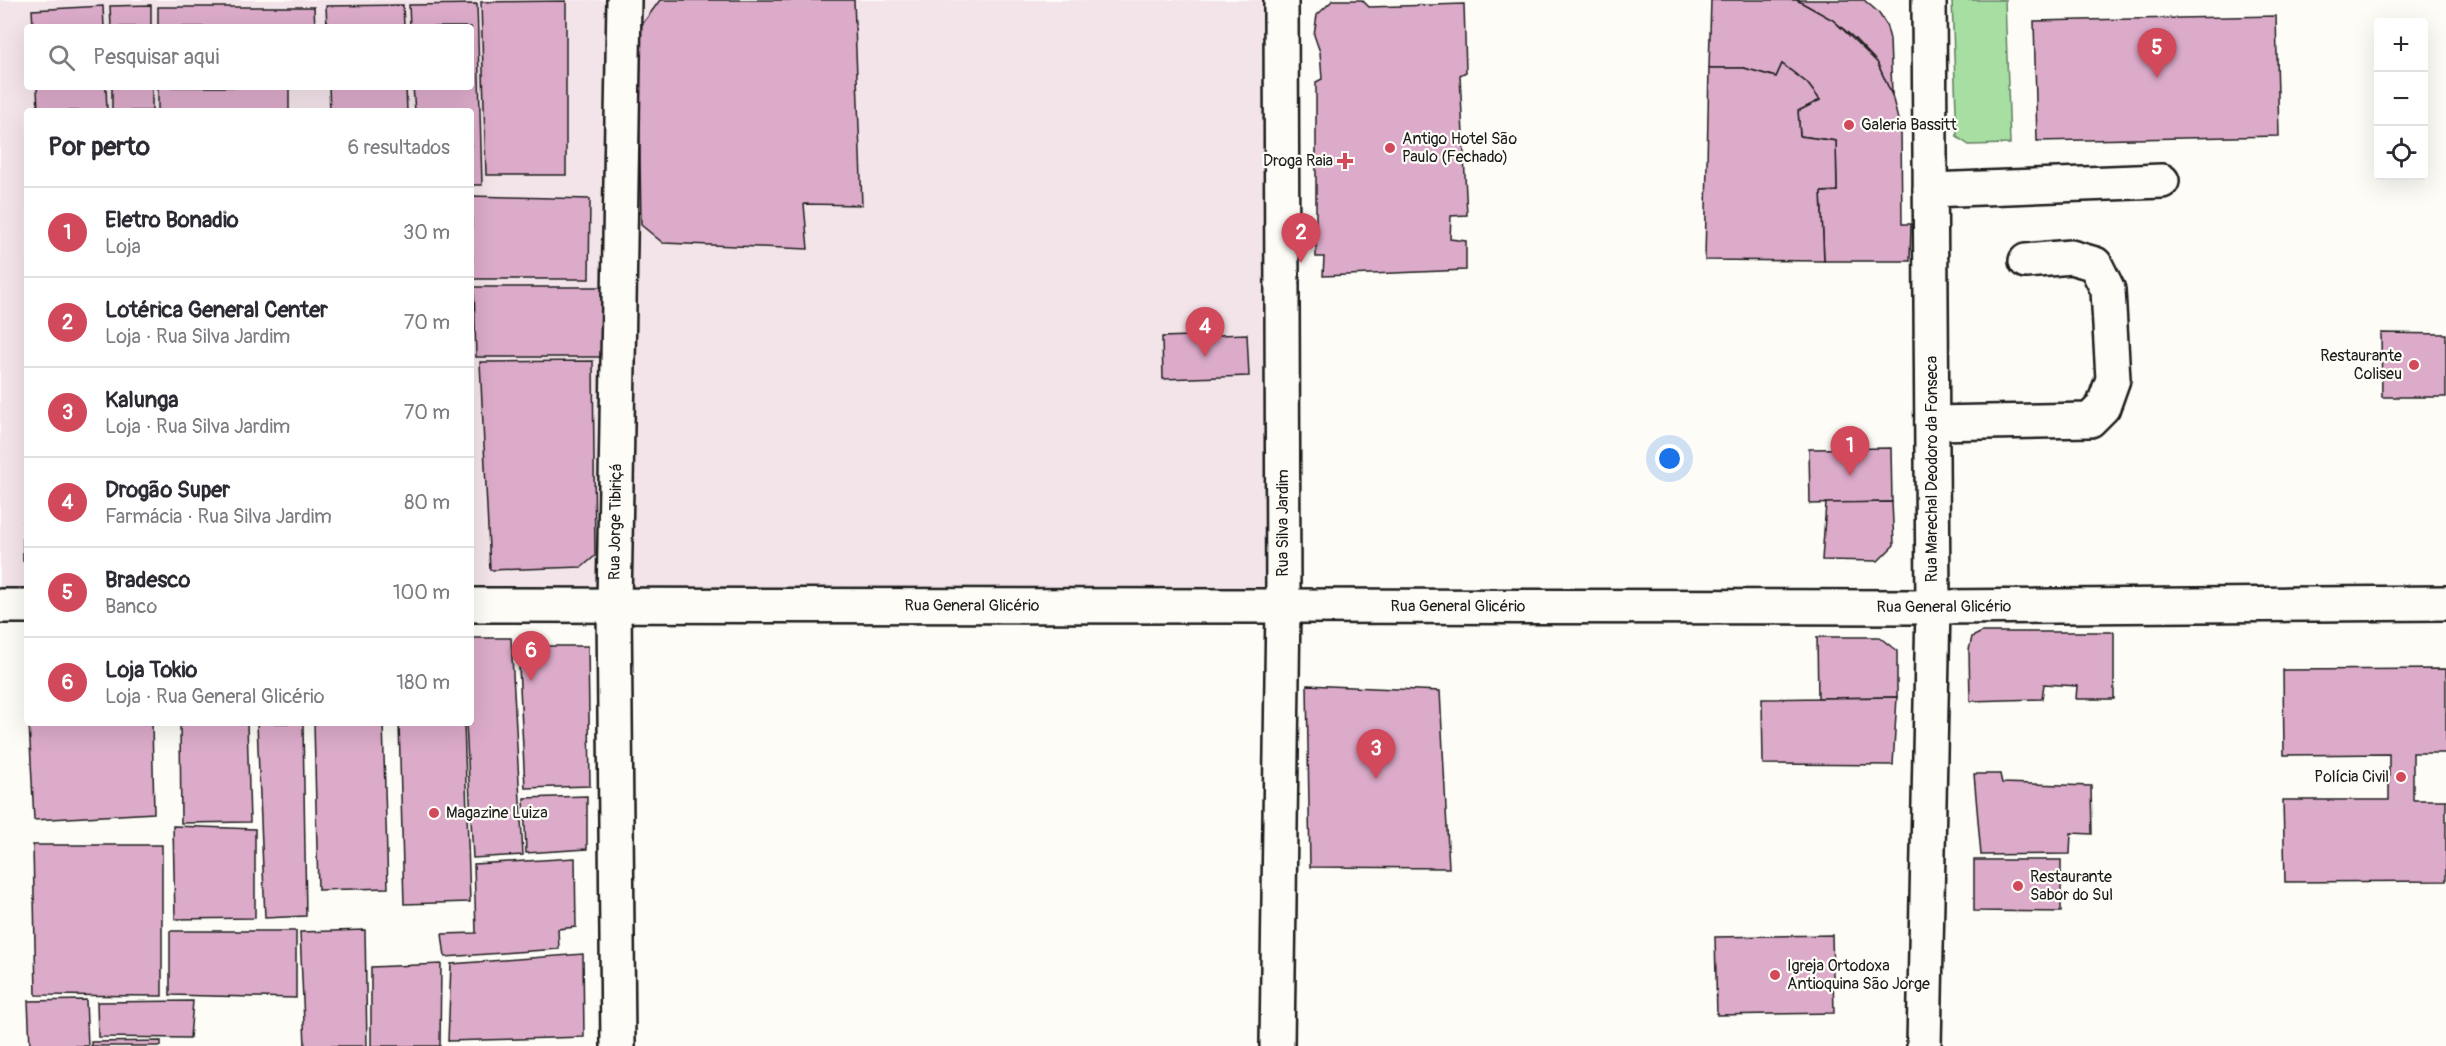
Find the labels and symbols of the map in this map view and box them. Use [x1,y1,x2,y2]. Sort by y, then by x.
pin: 5 [2138,28,2176,78]
place label: Galeria Bassitt [1861,115,1957,135]
marker: Galeria Bassitt [1842,118,1856,132]
place label: Antigo Hotel São Paulo (Fechado) [1402,129,1518,167]
marker: Antigo Hotel São Paulo (Fechado) [1383,141,1397,155]
place label: Droga Raia [1263,151,1333,171]
marker: Droga Raia [1338,154,1352,168]
pin: 2 [1282,214,1320,263]
pin: 4 [1186,308,1224,357]
place label: Restaurante Coliseu [2320,346,2402,384]
street label: Rua Marechal Deodoro da Fonseca [1922,356,1942,582]
marker: Restaurante Coliseu [2407,358,2421,372]
pin: 1 [1830,426,1870,476]
your location [1655,444,1684,473]
street label: Rua Jorge Tibiriçá [604,464,626,580]
street label: Rua Silva Jardim [1273,469,1293,577]
street label: Rua General Glicério [905,596,1040,616]
street label: Rua General Glicério [1391,596,1526,616]
street label: Rua General Glicério [1877,596,2012,617]
pin: 6 [512,632,550,681]
pin: 3 [1356,730,1396,779]
place label: Polícia Civil [2314,767,2389,787]
marker: Polícia Civil [2394,770,2408,784]
place label: Magazine Luiza [446,803,548,823]
marker: Magazine Luiza [427,806,441,820]
place label: Restaurante Sabor do Sul [2030,867,2113,905]
marker: Restaurante Sabor do Sul [2011,879,2025,893]
place label: Igreja Ortodoxa Antioquina São Jorge [1787,956,1930,994]
marker: Igreja Ortodoxa Antioquina São Jorge [1768,968,1782,982]

